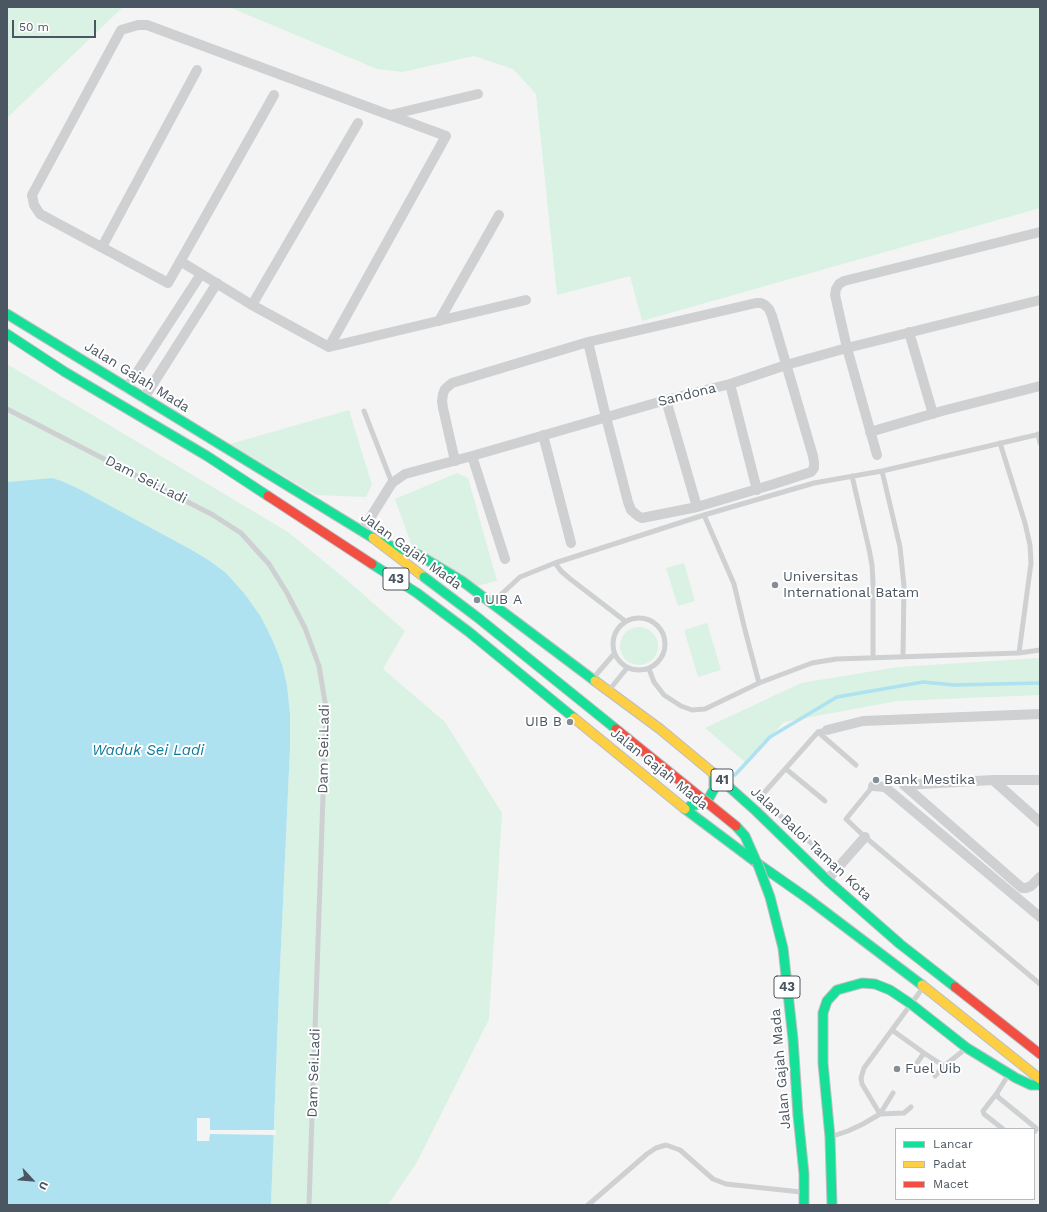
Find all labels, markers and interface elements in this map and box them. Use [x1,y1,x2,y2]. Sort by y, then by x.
scale bar [14,12,98,38]
text: 50 m [19,20,49,34]
street label: Jalan Gajah Mada [81,338,193,416]
street label: Sandona [656,380,718,410]
street label: Dam Sei.Ladi [102,452,190,508]
street label: Jalan Gajah Mada [357,509,465,593]
road number: 43 [383,568,409,590]
place label: Universitas International Batam [783,569,919,602]
marker: Universitas International Batam [770,580,780,590]
place label: UIB A [485,592,522,608]
marker: UIB A [472,595,482,605]
street label: Dam Sei.Ladi [315,704,333,794]
place label: UIB B [525,714,562,730]
marker: UIB B [565,717,575,727]
street label: Jalan Gajah Mada [607,724,711,814]
water label: Waduk Sei Ladi [92,742,204,760]
road number: 41 [711,769,733,791]
place label: Bank Mestika [884,772,975,788]
marker: Bank Mestika [871,775,881,785]
street label: Jalan Baloi Taman Kota [747,783,875,905]
road number: 43 [774,976,800,998]
street label: Jalan Gajah Mada [767,1008,795,1130]
street label: Dam Sei.Ladi [304,1028,324,1118]
place label: Fuel Uib [905,1061,961,1077]
marker: Fuel Uib [892,1064,902,1074]
legend [895,1128,1035,1200]
text: Lancar [933,1137,973,1151]
text: Padat [933,1157,966,1171]
north arrow [12,1160,52,1200]
text: Macet [933,1177,968,1191]
text: U [36,1179,51,1192]

